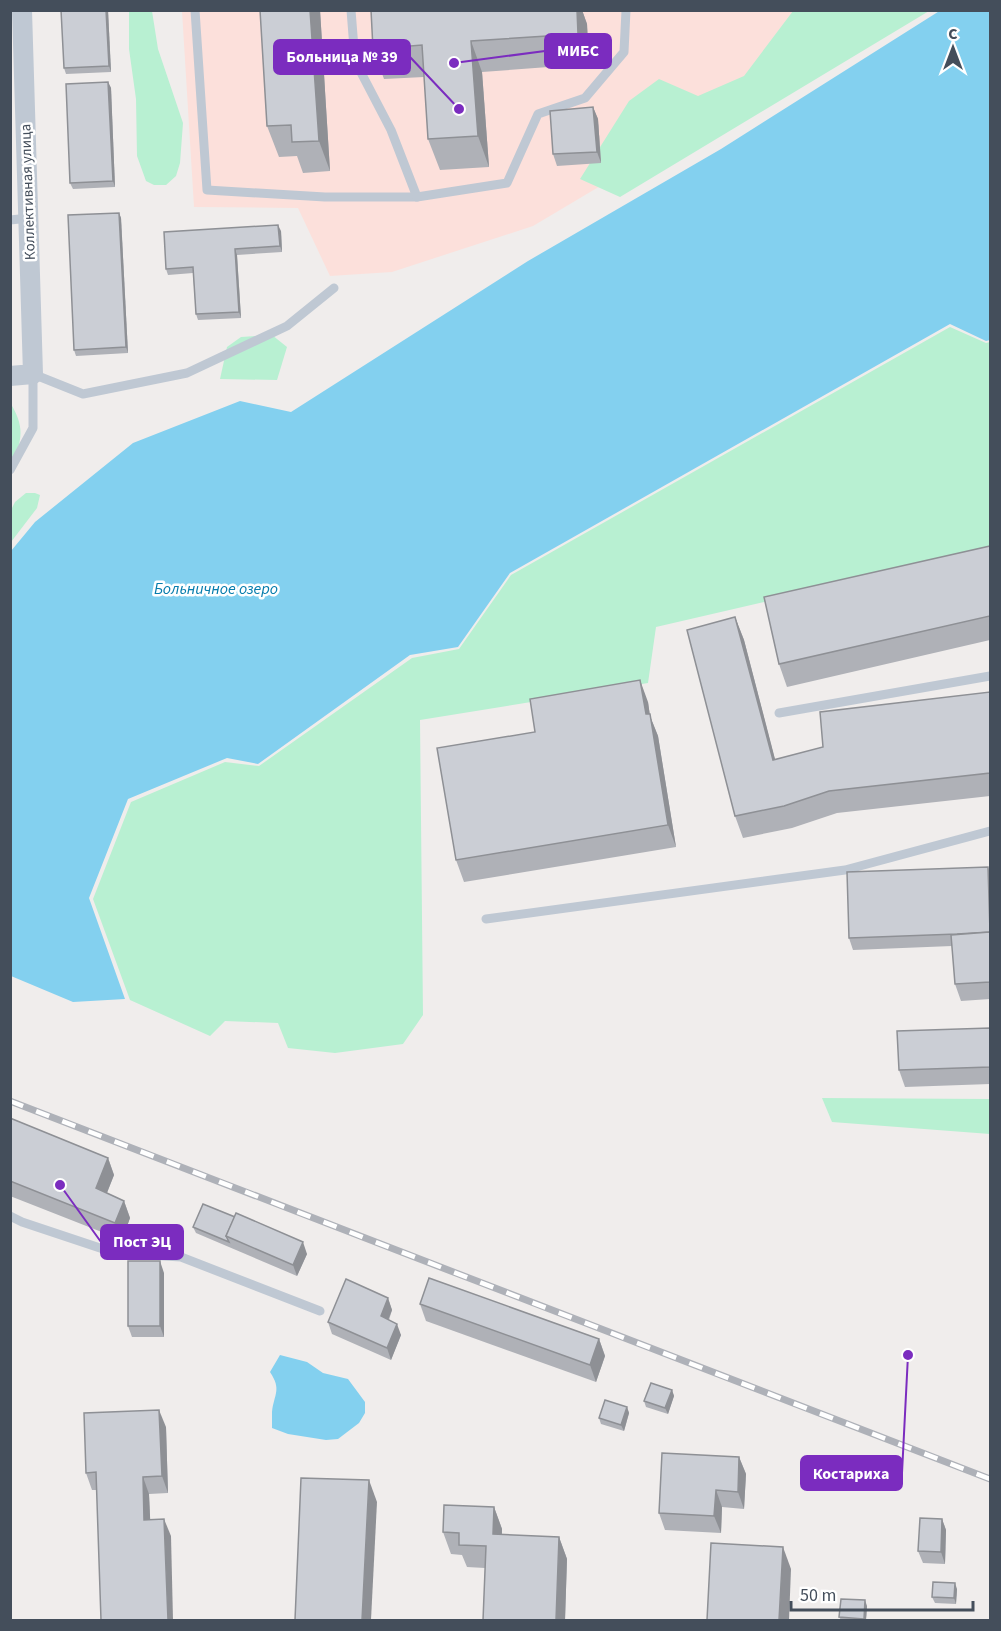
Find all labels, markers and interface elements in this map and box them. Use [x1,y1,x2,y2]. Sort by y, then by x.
north arrow [923,18,983,78]
text: С [948,23,958,45]
callout: МИБС [545,34,611,68]
callout: Больница № 39 [274,40,410,74]
text: МИБС [557,40,599,62]
text: Больница № 39 [286,46,398,68]
street label: Коллективная улица [15,124,41,260]
water label: Больничное озеро [154,578,278,600]
callout: Пост ЭЦ [101,1225,183,1259]
text: Пост ЭЦ [113,1231,171,1253]
callout: Костариха [801,1456,902,1490]
text: Костариха [813,1463,889,1485]
scale bar [791,1574,972,1612]
text: 50 m [800,1583,836,1608]

